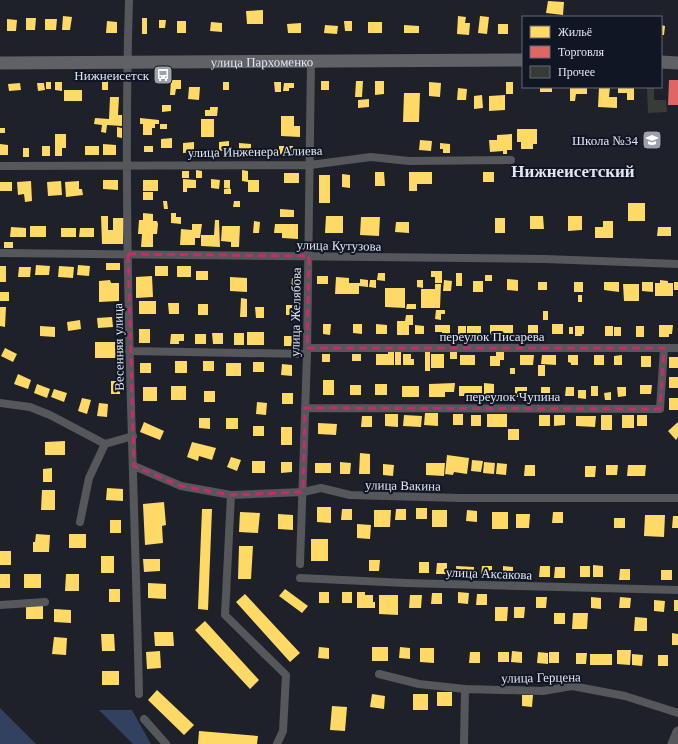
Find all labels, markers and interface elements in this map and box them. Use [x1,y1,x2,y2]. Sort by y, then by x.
legend [522,16,662,88]
text: Жильё [558,25,592,39]
text: Торговля [558,45,605,59]
street label: улица Пархоменко [211,54,313,70]
bus stop icon: Нижнеисетск [152,64,174,86]
text: Прочее [558,65,595,79]
place label: Нижнеисетск [74,68,150,83]
school or university icon: Школа №34 [641,129,663,151]
place label: Школа №34 [572,133,638,148]
street label: улица Инженера Алиева [187,143,323,160]
district label: Нижнеисетский [511,162,635,181]
street label: улица Кутузова [296,237,382,254]
street label: улица Желябова [287,267,304,357]
street label: Весенняя улица [110,303,127,391]
street label: переулок Писарева [439,329,545,344]
street label: переулок Чупина [466,389,561,404]
street label: улица Вакина [365,477,441,494]
street label: улица Аксакова [446,564,533,583]
street label: улица Герцена [501,669,581,686]

